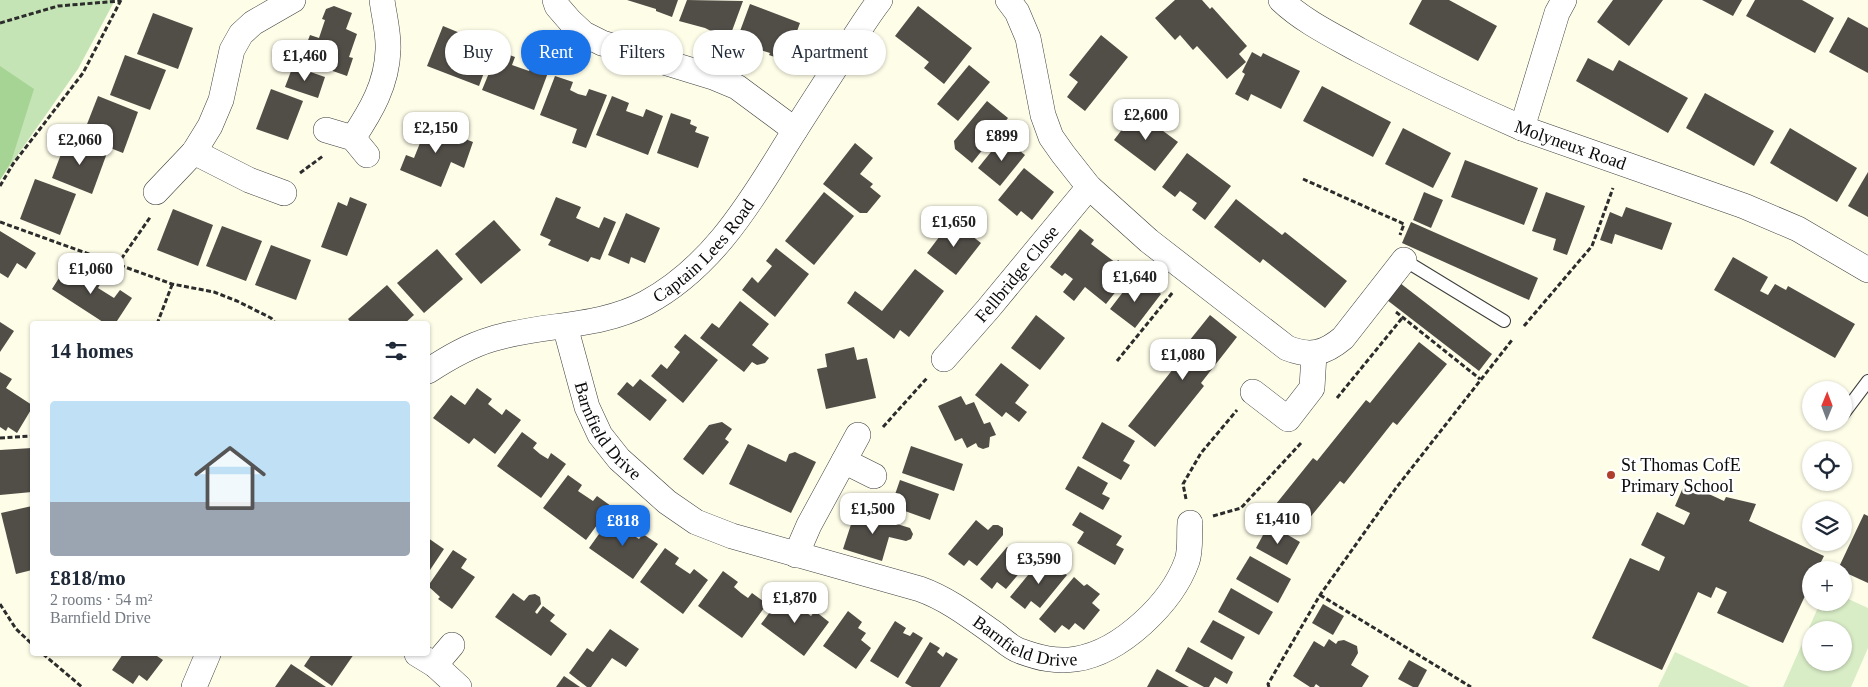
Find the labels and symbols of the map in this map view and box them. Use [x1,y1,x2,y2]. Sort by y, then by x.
pin: £1,460 [264,39,346,82]
pin: £2,600 [1105,98,1187,141]
pin: £2,150 [395,112,477,154]
street label: Molyneux Road [1512,116,1629,174]
pin: £899 [972,120,1032,162]
pin: £2,060 [39,124,121,166]
street label: Captain Lees Road [649,196,758,307]
pin: £1,650 [913,206,995,248]
street label: Fellbridge Close [971,222,1063,326]
pin: £1,060 [50,252,132,295]
pin: £1,640 [1094,260,1176,303]
pin: £1,080 [1142,338,1224,381]
street label: Barnfield Drive [571,380,645,484]
north arrow [1802,381,1852,431]
place label: St Thomas CofE Primary School [1621,455,1741,496]
marker: St Thomas CofE Primary School [1605,469,1617,481]
pin: £1,500 [832,492,914,535]
pin: £1,410 [1237,502,1319,545]
pin: £818 [593,504,653,547]
pin: £3,590 [998,542,1080,585]
pin: £1,870 [754,582,836,624]
street label: Barnfield Drive [969,612,1079,670]

